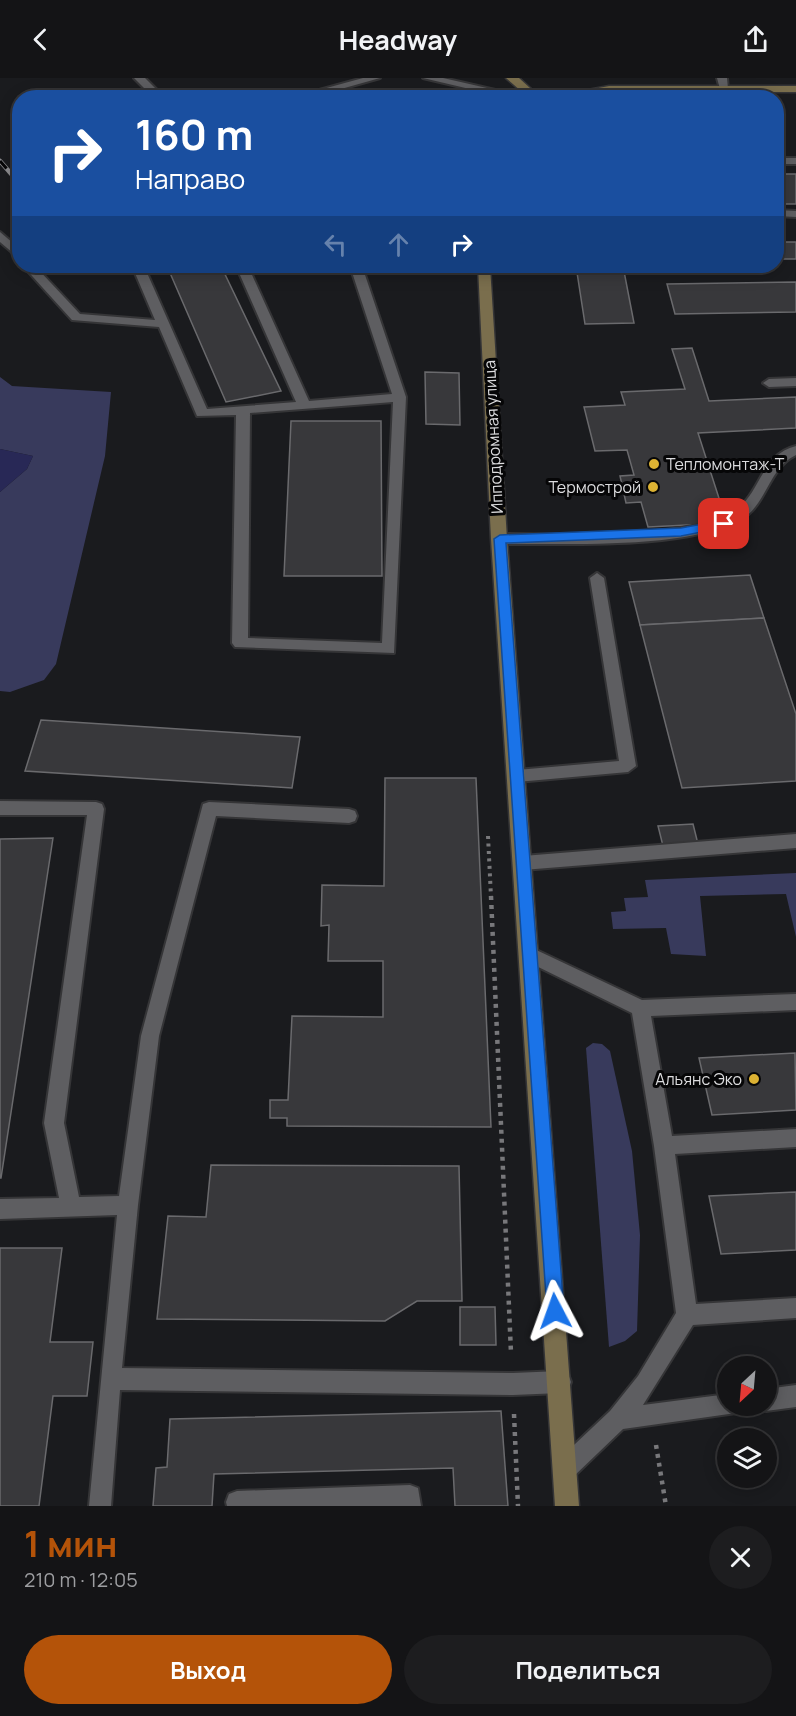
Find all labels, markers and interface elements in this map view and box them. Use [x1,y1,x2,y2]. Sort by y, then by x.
text: Headway [339,21,457,58]
icon: back [24,23,57,56]
icon: share [739,23,772,56]
text: 160 m [135,105,253,163]
icon: right [36,114,114,192]
text: Направо [135,160,245,197]
icon: left [319,228,352,261]
icon: ahead [382,228,415,261]
icon: right [445,228,478,261]
street label: Ипподромная улица [478,360,508,514]
place label: Тепломонтаж-Т [666,453,785,475]
marker: Тепломонтаж-Т [647,457,661,471]
place label: Термострой [548,476,641,498]
marker: Термострой [646,480,660,494]
pin [698,498,749,549]
icon: arrive [707,507,740,540]
place label: Альянс Эко [655,1068,742,1090]
marker: Альянс Эко [747,1072,761,1086]
position arrow [523,1279,587,1343]
north arrow [717,1356,777,1416]
map controls [717,1356,777,1488]
button: layers [717,1428,777,1488]
text: 1 мин [24,1519,117,1568]
button: close [709,1526,772,1589]
text: 210 m · 12:05 [24,1566,138,1593]
button: Выход [24,1635,392,1704]
button: Поделиться [404,1635,772,1704]

